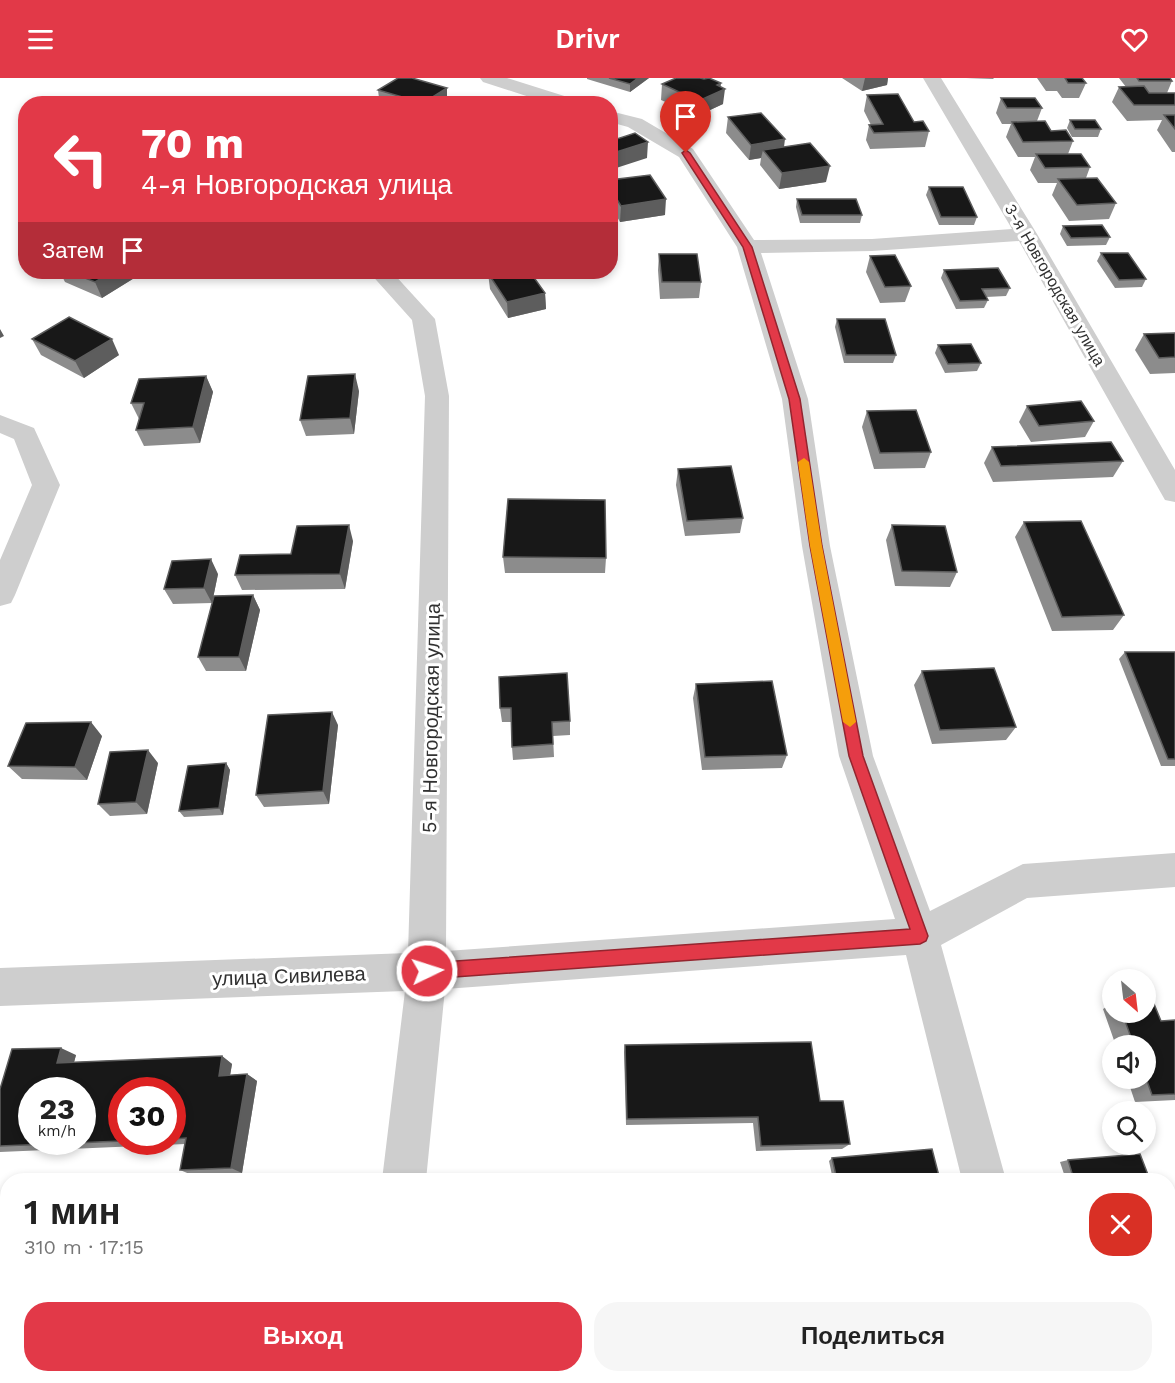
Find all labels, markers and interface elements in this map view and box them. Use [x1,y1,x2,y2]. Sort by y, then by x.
icon: menu [24,23,57,56]
text: Drivr [555,23,620,55]
icon: heart [1118,23,1151,56]
pin [660,91,711,153]
icon: arrive [669,100,702,133]
text: 70 m [141,119,244,168]
icon: left [42,120,120,198]
text: 4-я Новгородская улица [141,169,452,201]
street label: 3-я Новгородская улица [1001,201,1109,370]
icon: arrive [116,234,149,267]
text: Затем [42,238,104,263]
street label: 5-я Новгородская улица [417,602,445,833]
position arrow [395,939,459,1003]
street label: улица Сивилева [212,961,367,991]
north arrow [1102,969,1156,1023]
map controls [1102,969,1156,1155]
button: sound [1102,1035,1156,1089]
speed limit sign: 30 [108,1077,186,1155]
text: 23 [39,1091,75,1126]
button: search [1102,1101,1156,1155]
text: km/h [38,1122,76,1140]
text: 1 мин [24,1191,121,1233]
button: close [1089,1193,1152,1256]
text: 310 m · 17:15 [24,1235,144,1259]
button: Выход [24,1302,582,1371]
button: Поделиться [594,1302,1152,1371]

